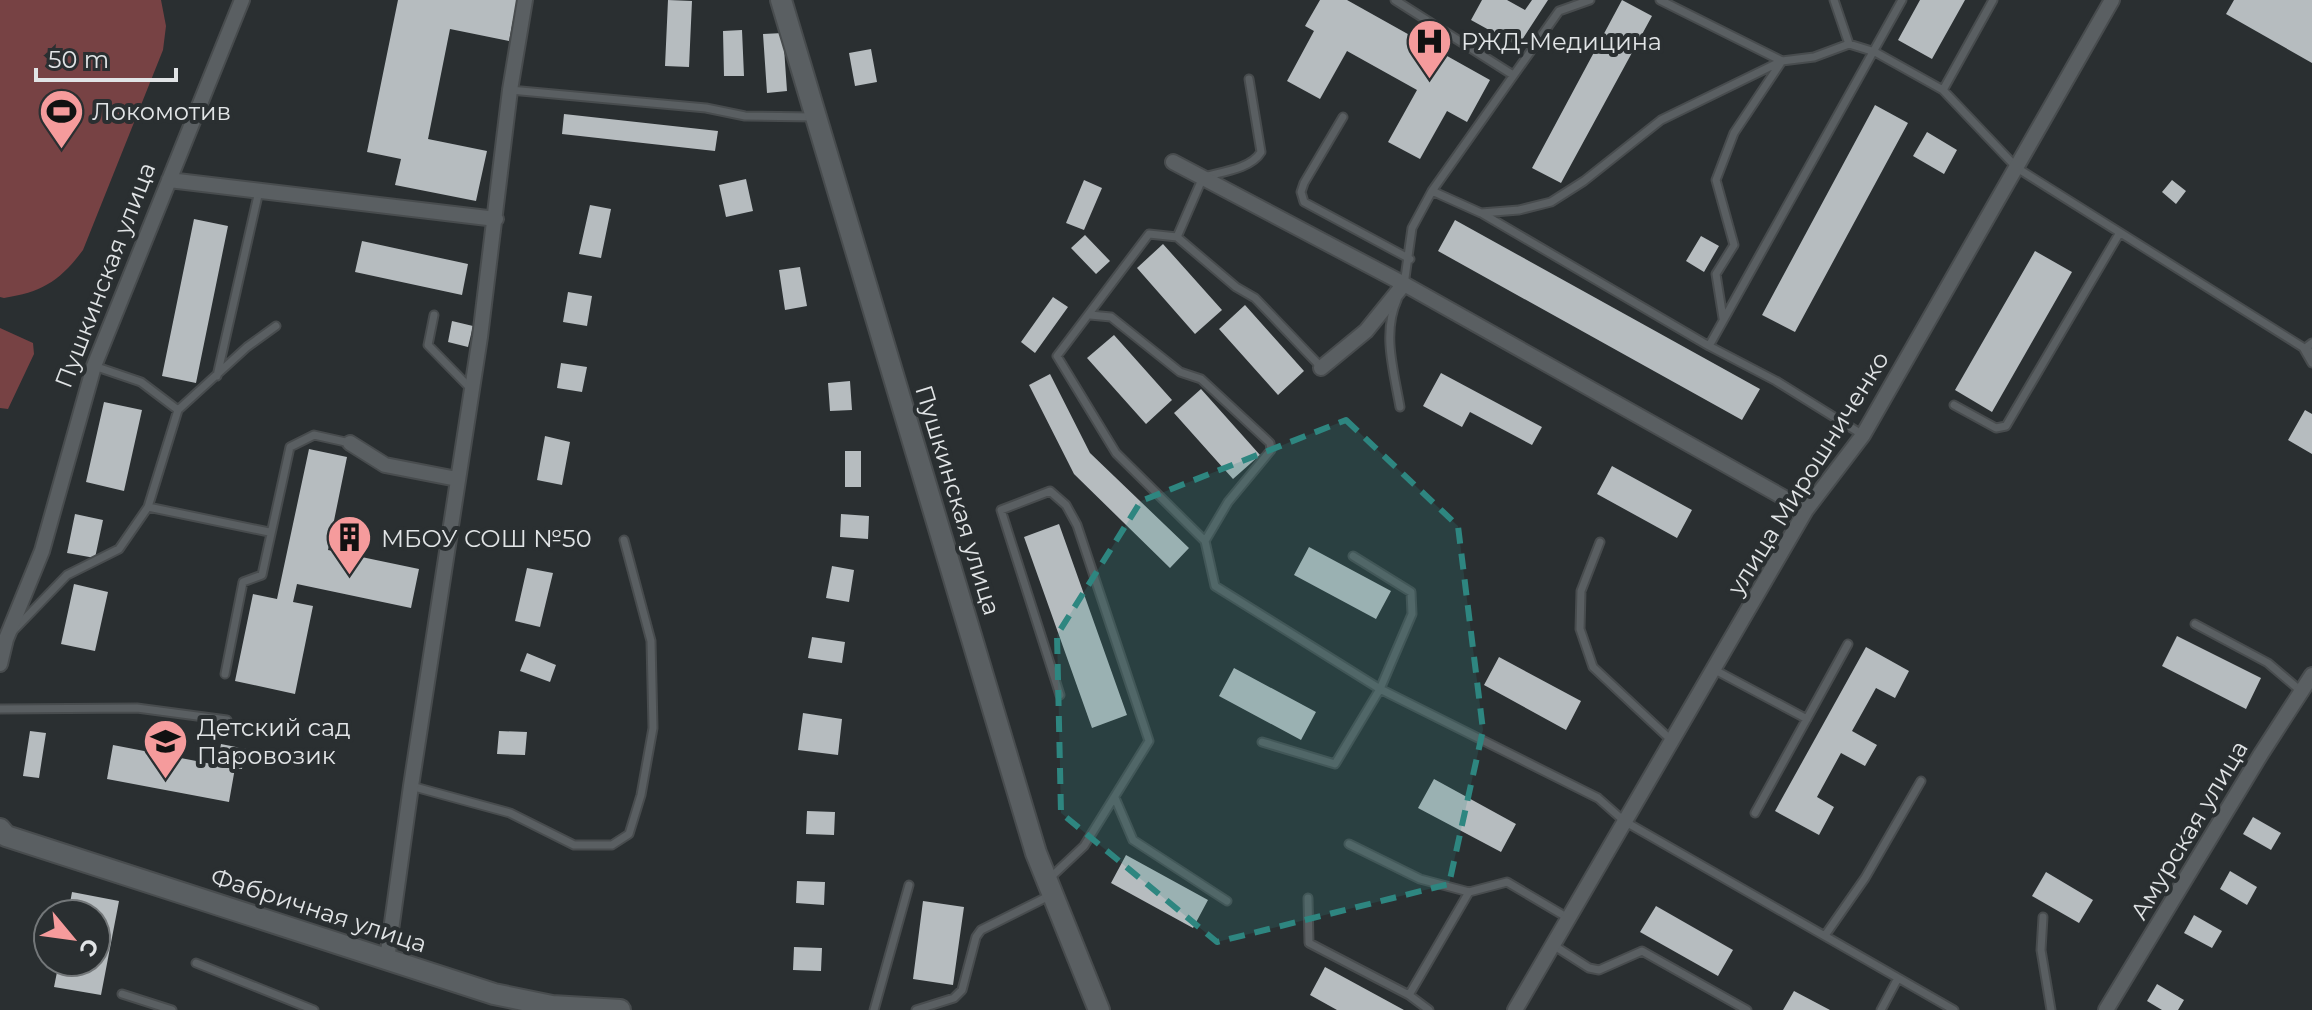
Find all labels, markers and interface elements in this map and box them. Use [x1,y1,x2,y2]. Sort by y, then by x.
hospital icon: РЖД-Медицина [1406,17,1454,80]
place label: РЖД-Медицина [1461,27,1662,56]
scale bar [36,32,176,82]
text: 50 m [48,45,109,74]
sports icon: Локомотив [37,87,85,150]
place label: Локомотив [92,97,231,126]
street label: Пушкинская улица [49,158,161,392]
street label: улица Мирошниченко [1721,346,1895,601]
street label: Пушкинская улица [909,381,1007,619]
building icon: МБОУ СОШ №50 [326,514,374,577]
place label: МБОУ СОШ №50 [381,524,592,553]
place label: Детский сад Паровозик [197,713,351,770]
school or university icon: Детский сад Паровозик [142,717,190,780]
street label: Амурская улица [2124,735,2254,925]
street label: Фабричная улица [207,861,431,959]
north arrow [32,898,112,978]
text: С [73,934,105,961]

